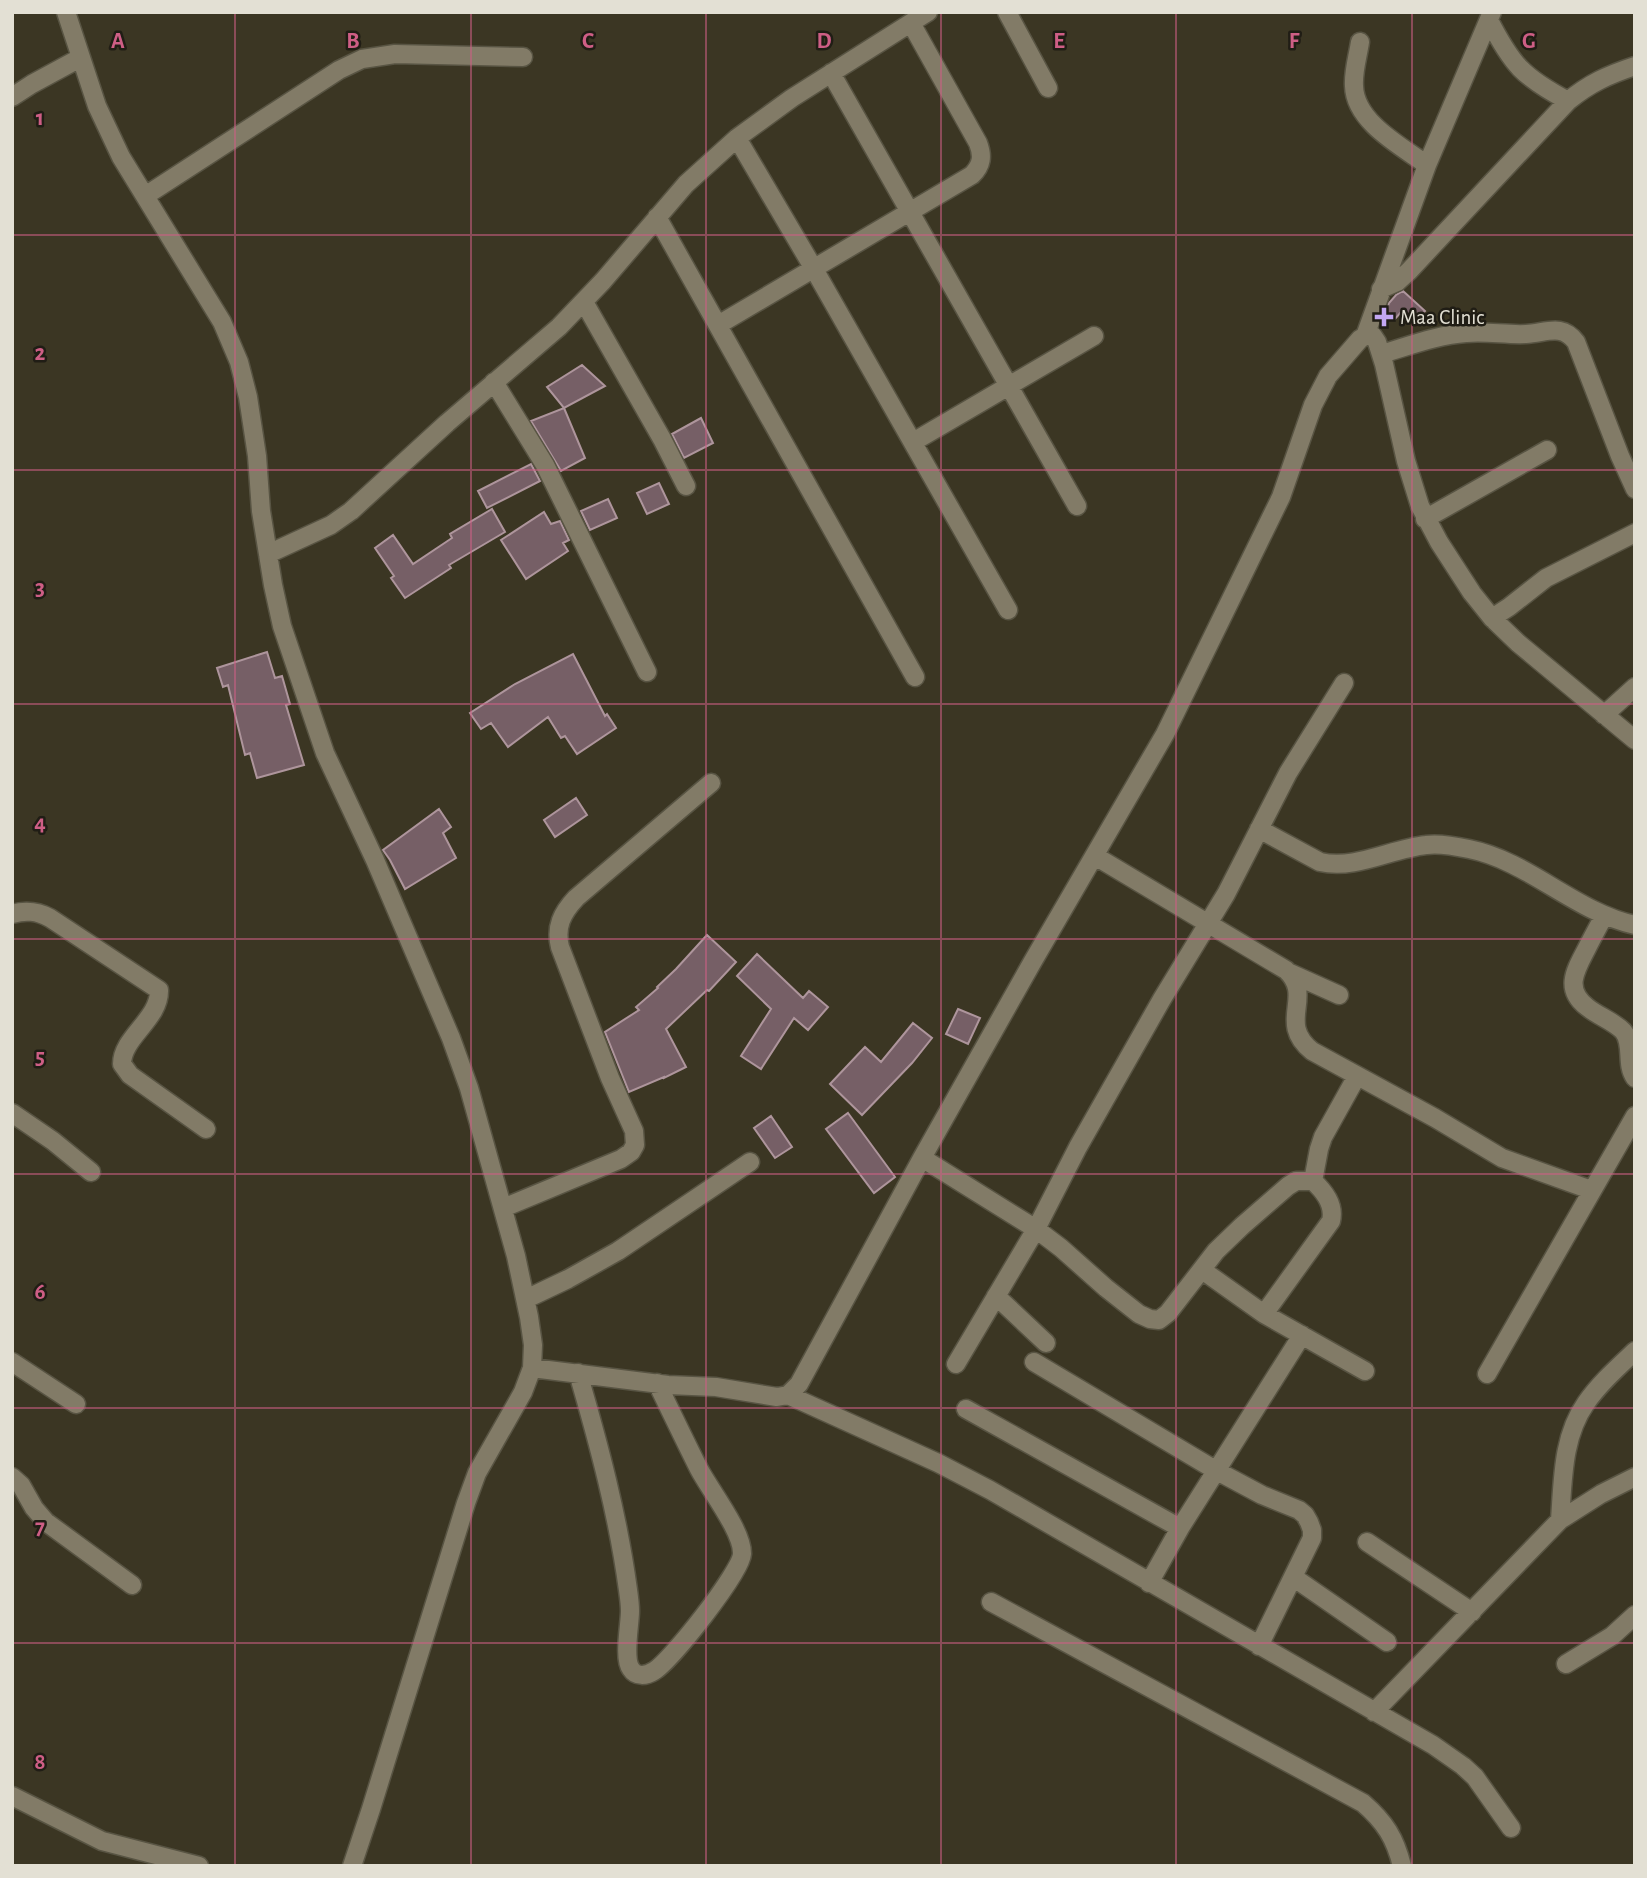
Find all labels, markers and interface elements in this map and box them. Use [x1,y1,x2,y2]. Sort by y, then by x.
text: A [111,30,125,53]
text: B [346,30,360,53]
text: C [582,30,594,53]
text: D [816,30,832,53]
text: E [1053,30,1065,53]
text: F [1289,30,1300,53]
text: G [1522,30,1536,53]
text: 1 [36,107,44,130]
marker: Maa Clinic [1374,307,1394,327]
place label: Maa Clinic [1400,307,1484,328]
text: 2 [35,342,46,365]
text: 3 [35,577,45,600]
text: 4 [34,812,46,835]
text: 5 [35,1046,45,1069]
text: 6 [34,1281,46,1304]
text: 7 [35,1516,45,1539]
text: 8 [34,1751,46,1774]

